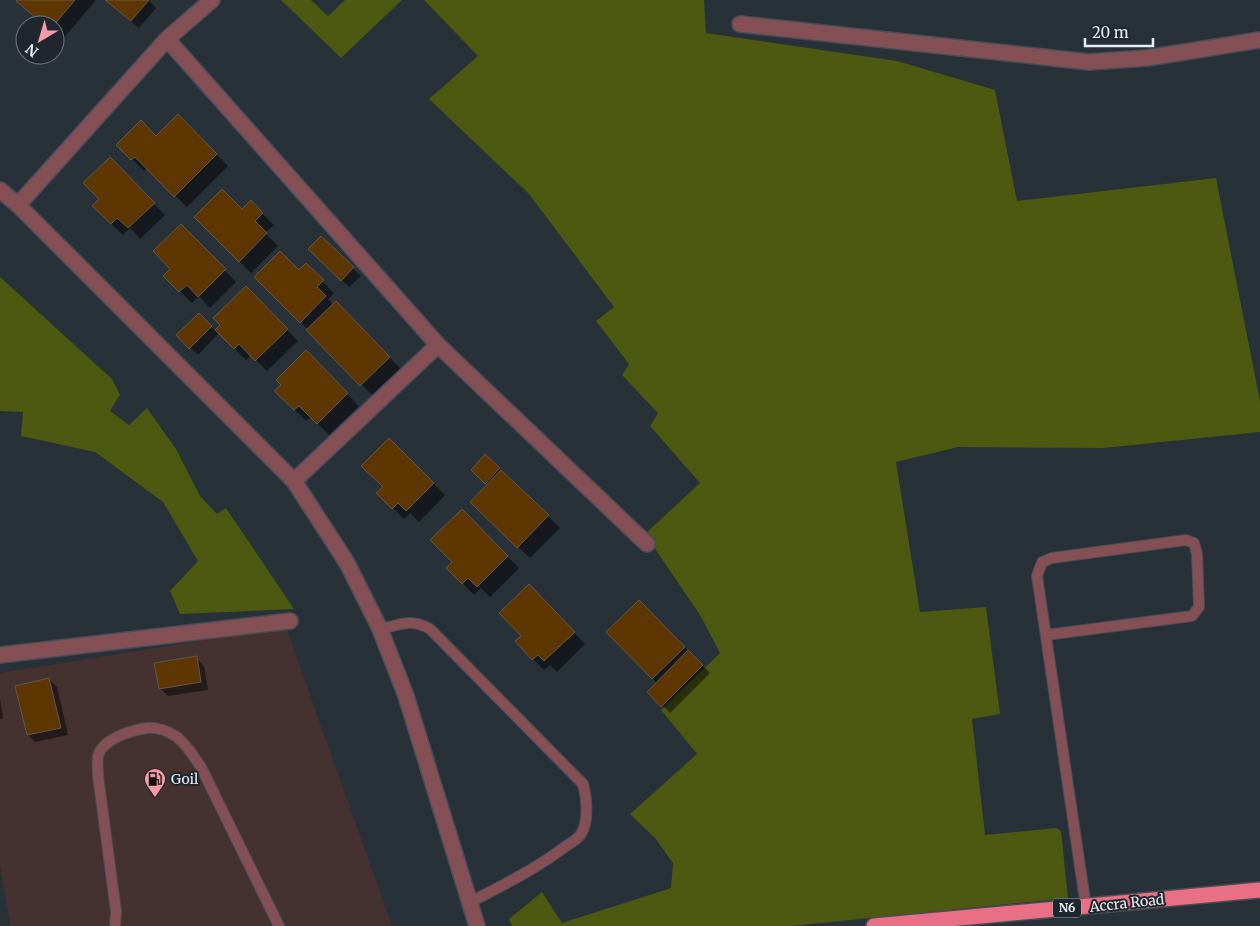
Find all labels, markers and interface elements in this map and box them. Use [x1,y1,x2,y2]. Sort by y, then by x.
north arrow [15,15,65,65]
scale bar [1085,15,1152,47]
text: 20 m [1092,23,1129,42]
text: N [22,40,42,61]
fuel station icon: Goil [143,767,167,798]
place label: Goil [171,770,199,788]
street label: Accra Road [1088,890,1166,916]
road number: N6 [1053,898,1081,918]

